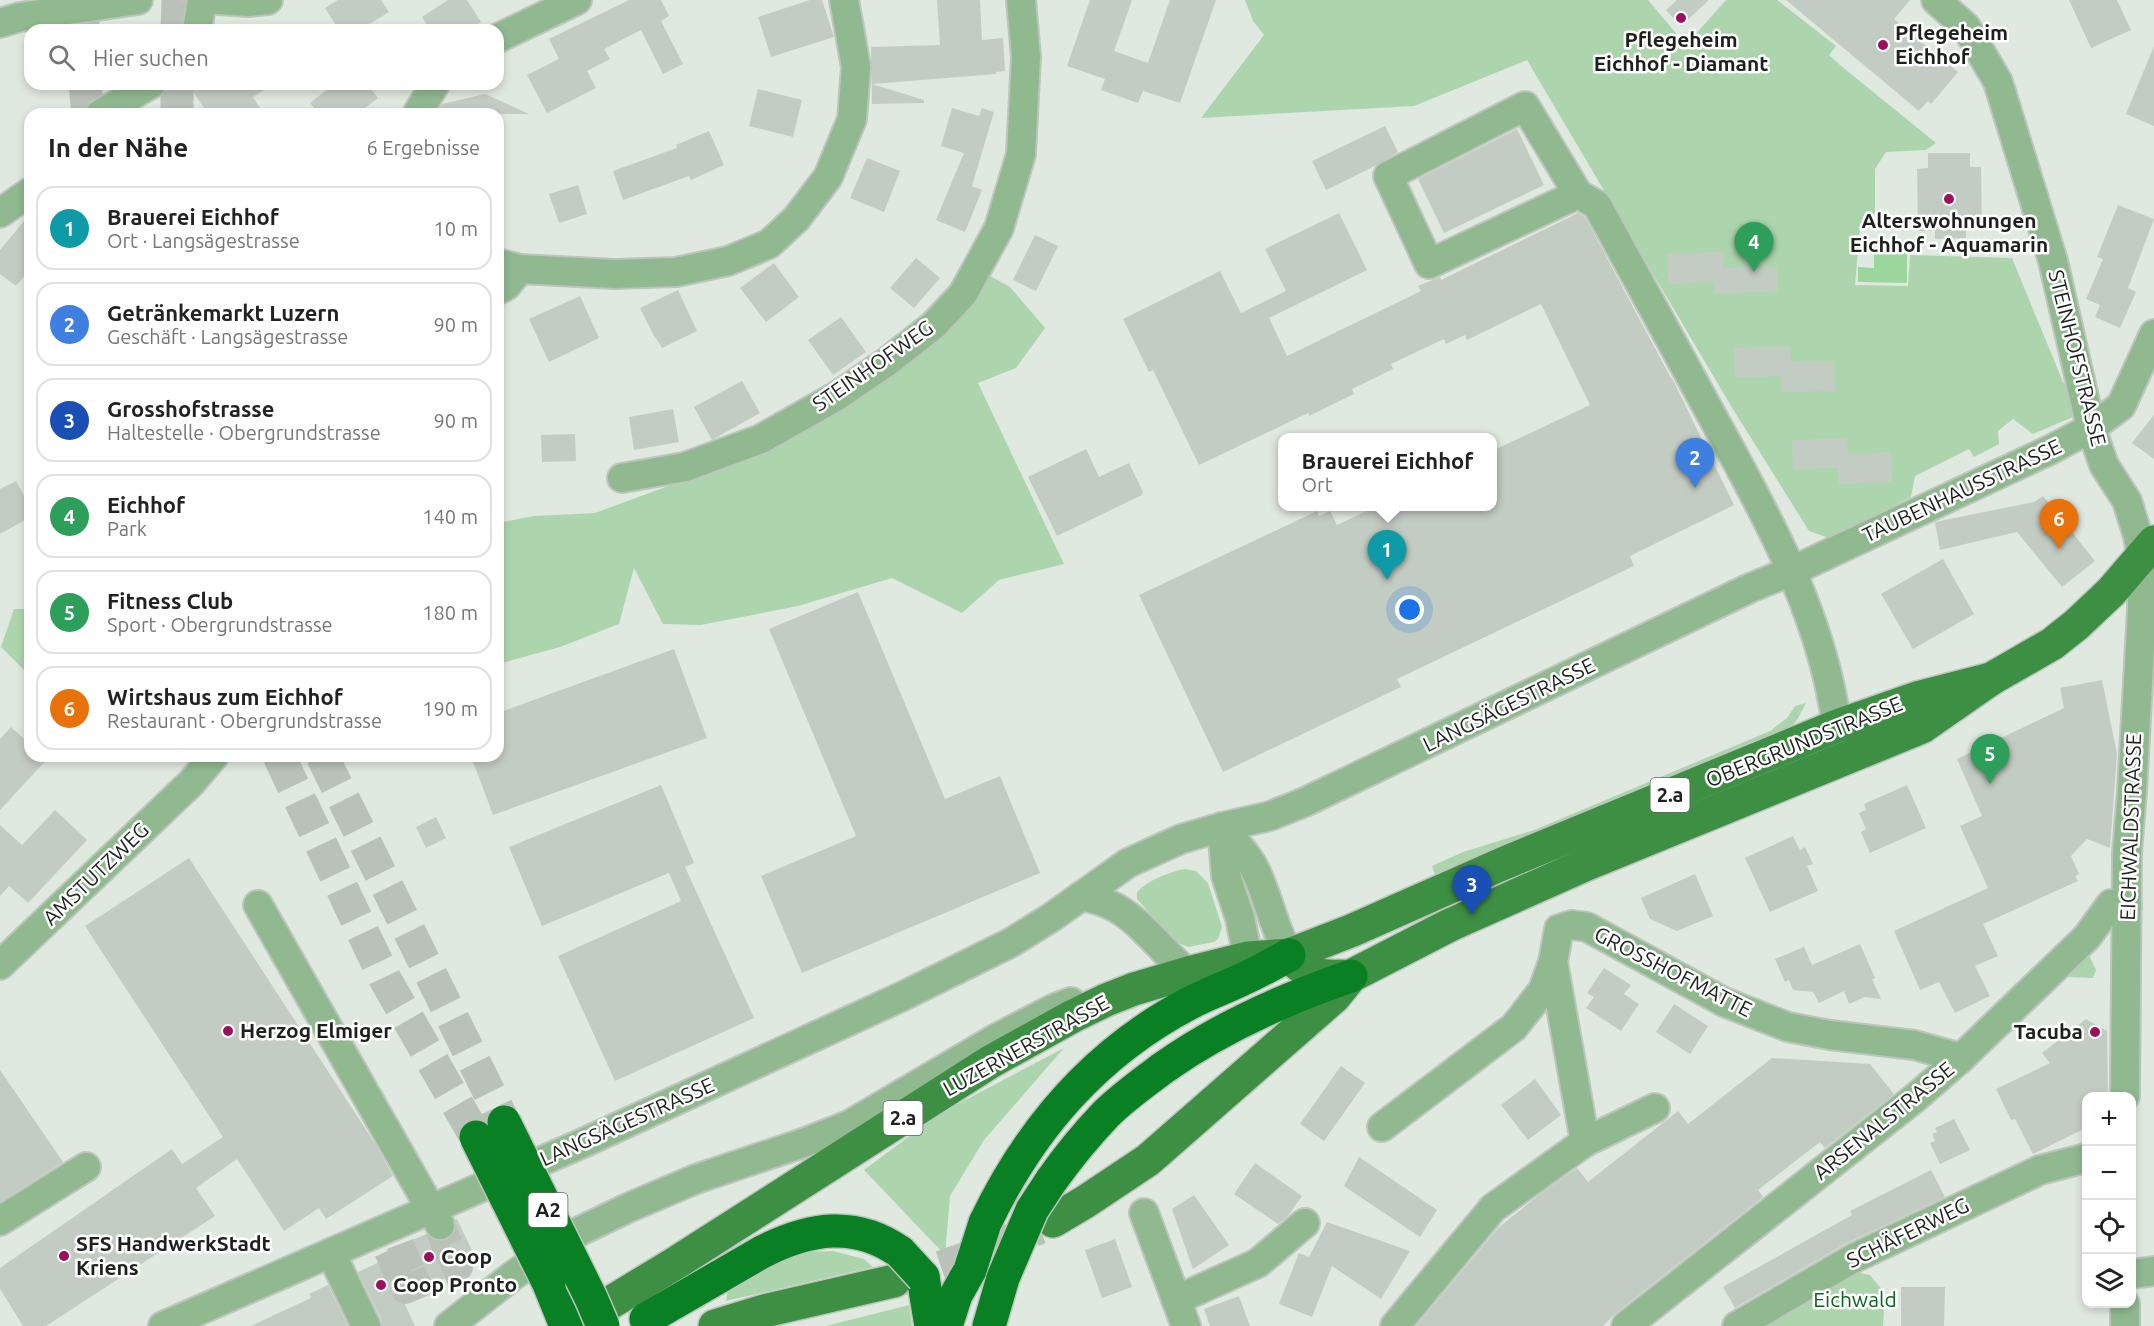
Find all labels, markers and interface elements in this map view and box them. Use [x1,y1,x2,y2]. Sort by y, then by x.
marker: Pflegeheim Eichhof - Diamant [1674,11,1688,25]
place label: Pflegeheim Eichhof [1895,20,2008,68]
search box [24,24,504,90]
place label: Pflegeheim Eichhof - Diamant [1594,27,1768,75]
marker: Pflegeheim Eichhof [1876,38,1890,52]
icon: search [45,41,78,74]
text: Hier suchen [93,45,209,70]
text: In der Nähe [48,133,188,162]
text: 6 Ergebnisse [366,136,480,159]
marker: Alterswohnungen Eichhof - Aquamarin [1942,192,1956,206]
text: Brauerei Eichhof [107,204,279,229]
place label: Alterswohnungen Eichhof - Aquamarin [1850,208,2048,256]
text: 1 [64,217,75,240]
text: 10 m [434,217,478,240]
pin: 4 [1734,222,1774,272]
text: Ort · Langsägestrasse [107,229,300,252]
street label: STEINHOFSTRASSE [2044,267,2111,448]
text: Getränkemarkt Luzern [107,300,339,325]
text: 2 [64,313,75,336]
text: 90 m [434,313,478,336]
street label: STEINHOFWEG [808,315,937,416]
text: Geschäft · Langsägestrasse [107,325,348,348]
text: Grosshofstrasse [107,396,274,421]
text: 3 [64,409,75,432]
text: 90 m [434,409,478,432]
text: Haltestelle · Obergrundstrasse [107,421,381,444]
popup [1278,433,1497,511]
street label: TAUBENHAUSSTRASSE [1858,434,2065,547]
pin: 2 [1676,438,1714,488]
text: Brauerei Eichhof [1302,448,1473,473]
text: Ort [1302,473,1333,496]
text: Eichhof [107,492,185,517]
pin: 6 [2040,500,2078,549]
text: 4 [64,505,75,528]
text: 140 m [422,505,478,528]
text: Park [107,517,147,540]
pin: 1 [1368,530,1406,580]
text: Fitness Club [107,588,233,613]
your location [1395,595,1424,624]
text: 5 [64,601,75,624]
text: 180 m [422,601,478,624]
text: Sport · Obergrundstrasse [107,613,333,636]
street label: LANGSÄGESTRASSE [1419,652,1598,756]
text: Wirtshaus zum Eichhof [107,684,343,709]
street label: OBERGRUNDSTRASSE [1702,691,1905,791]
text: 6 [64,697,75,720]
text: 190 m [422,697,478,720]
text: Restaurant · Obergrundstrasse [107,709,382,732]
street label: EICHWALDSTRASSE [2115,733,2145,921]
pin: 5 [1970,734,2010,784]
road number: 2.a [1650,778,1690,812]
street label: AMSTUTZWEG [38,817,153,930]
pin: 3 [1452,866,1492,915]
street label: GROSSHOFMATTE [1591,921,1756,1021]
street label: LUZERNERSTRASSE [939,990,1113,1101]
place label: Herzog Elmiger [240,1018,392,1042]
place label: Tacuba [2014,1019,2083,1043]
marker: Herzog Elmiger [221,1024,235,1038]
marker: Tacuba [2088,1025,2102,1039]
street label: ARSENALSTRASSE [1808,1056,1958,1184]
street label: LANGSÄGESTRASSE [536,1072,717,1170]
map controls [2082,1092,2136,1308]
button: + [2082,1092,2136,1146]
road number: 2.a [884,1101,922,1135]
button: − [2082,1146,2136,1200]
street label: SCHÄFERWEG [1843,1192,1973,1272]
road number: A2 [528,1193,568,1227]
button: locate [2082,1200,2136,1254]
place label: SFS HandwerkStadt Kriens [76,1231,271,1279]
place label: Coop [441,1244,492,1268]
marker: SFS HandwerkStadt Kriens [57,1249,71,1263]
marker: Coop [422,1250,436,1264]
button: layers [2082,1254,2136,1308]
place label: Coop Pronto [393,1272,517,1296]
marker: Coop Pronto [374,1278,388,1292]
park label: Eichwald [1813,1287,1897,1311]

